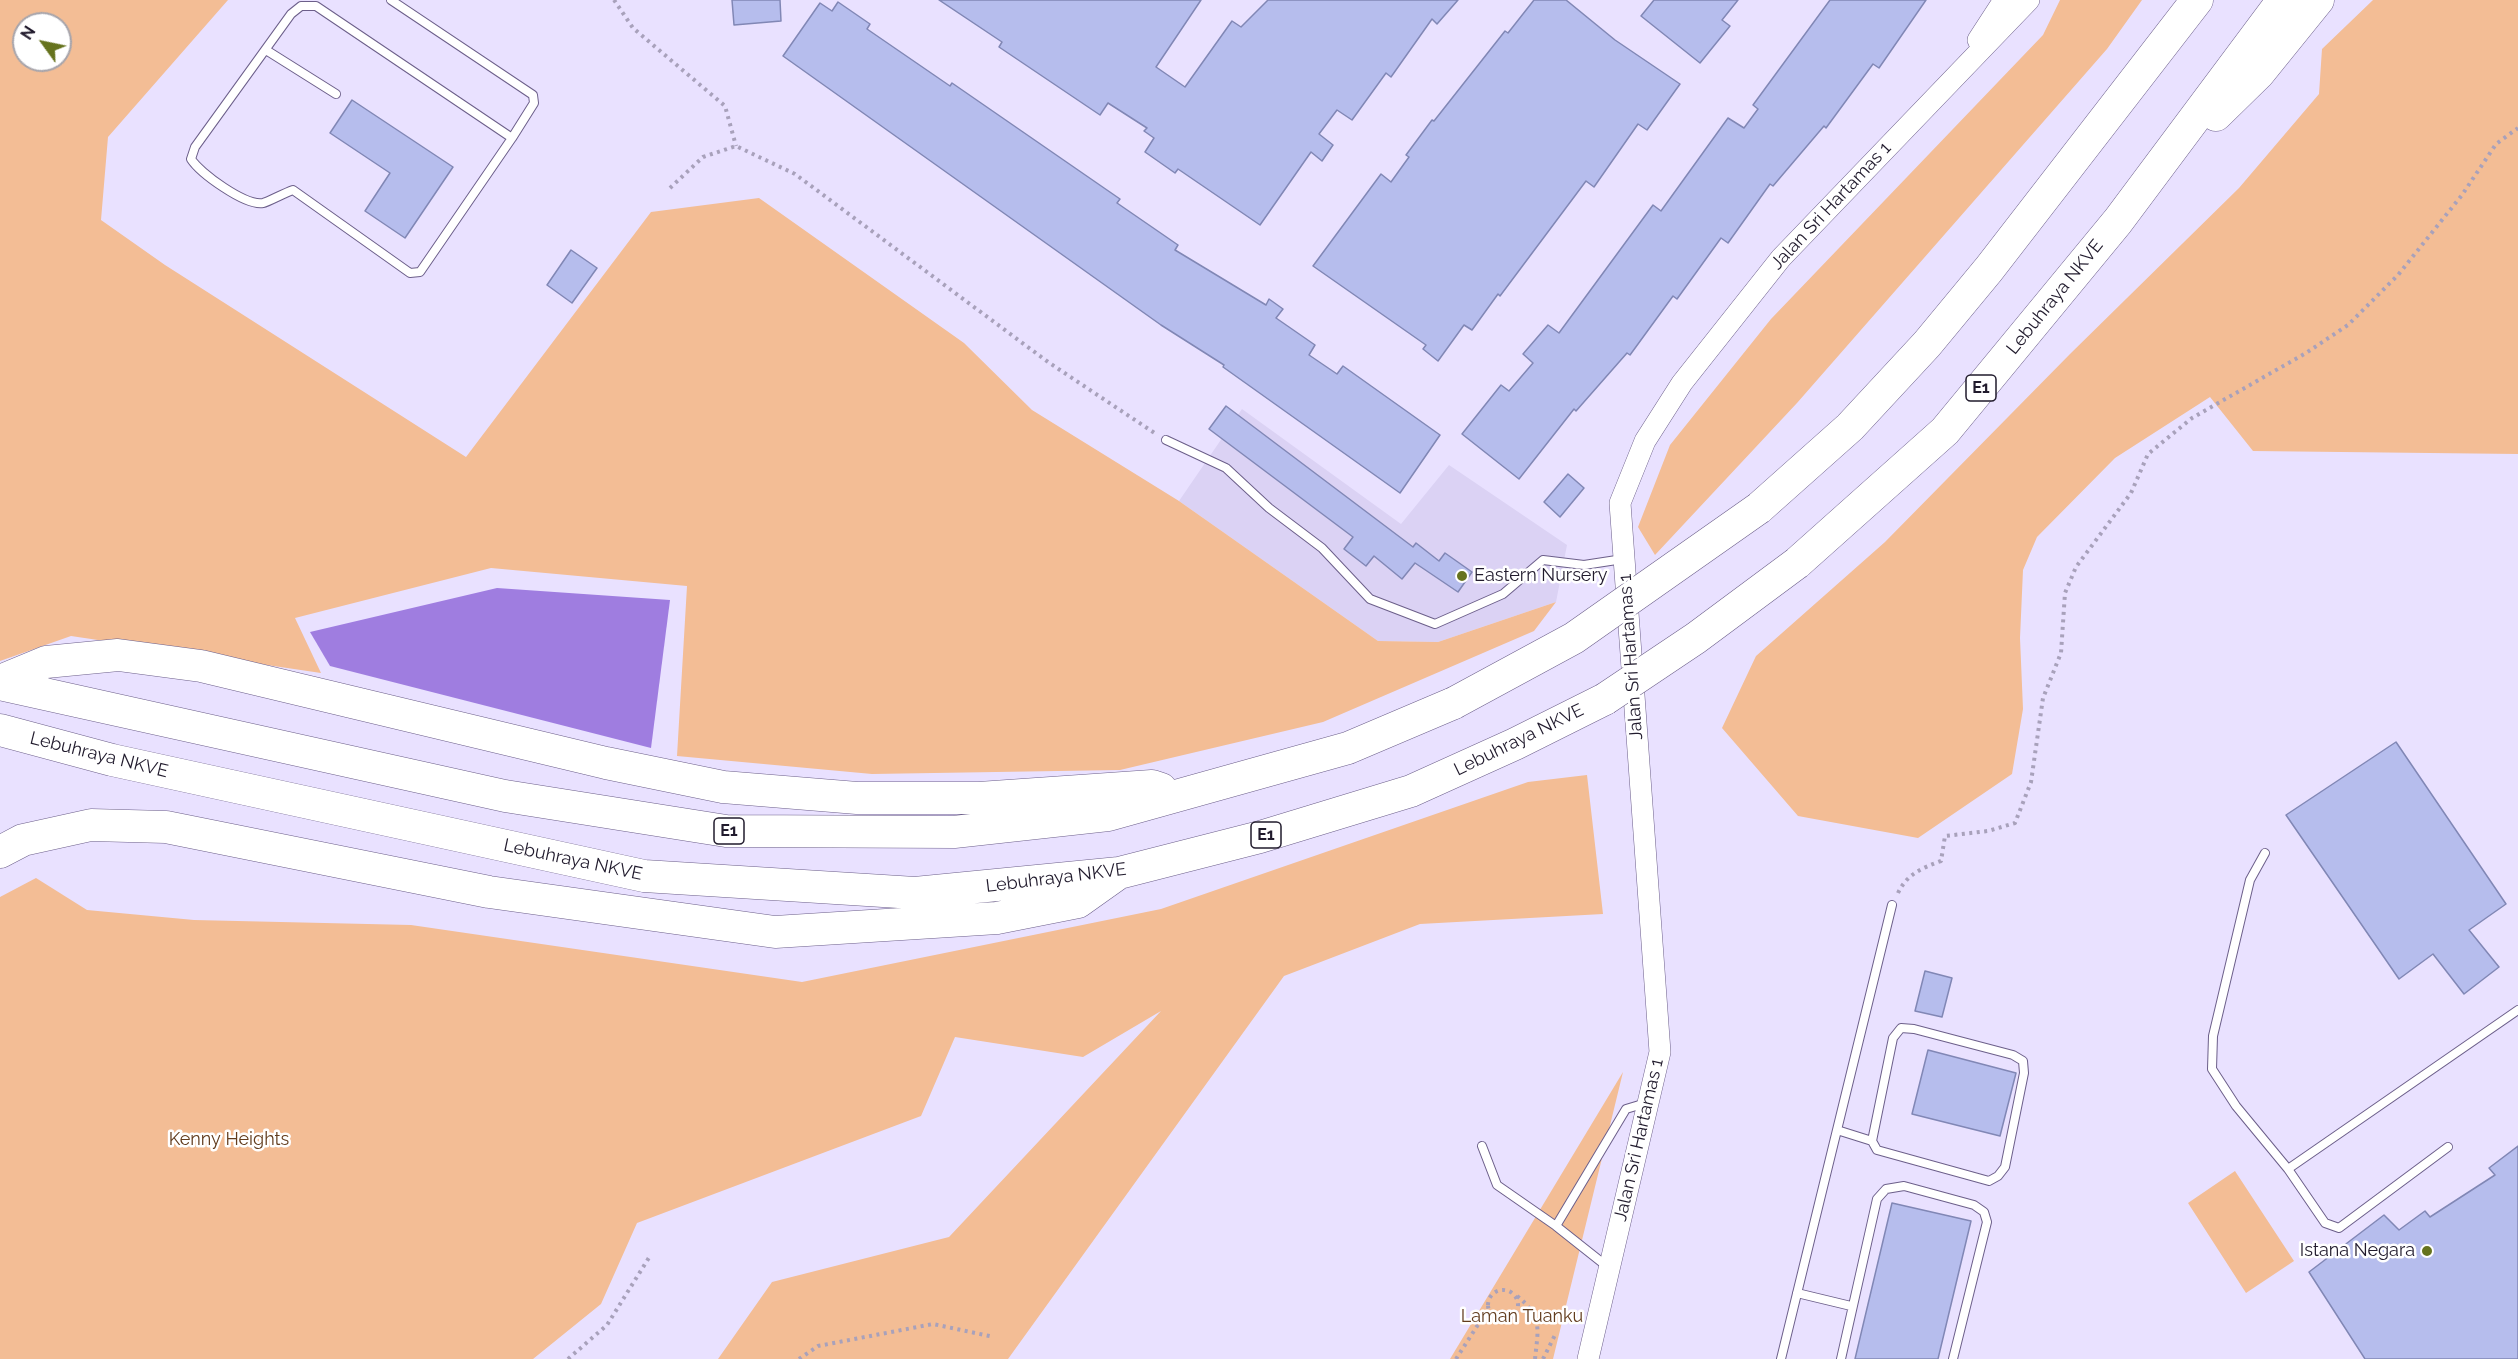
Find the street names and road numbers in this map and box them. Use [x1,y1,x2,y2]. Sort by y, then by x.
street label: Jalan Sri Hartamas 1 [1766,138,1896,274]
street label: Lebuhraya NKVE [2002,235,2108,359]
road number: E1 [1966,375,1996,401]
street label: Jalan Sri Hartamas 1 [1614,573,1648,741]
street label: Lebuhraya NKVE [1451,699,1587,781]
street label: Lebuhraya NKVE [28,727,170,783]
road number: E1 [714,818,744,844]
road number: E1 [1251,822,1281,848]
street label: Lebuhraya NKVE [502,835,644,885]
street label: Lebuhraya NKVE [984,859,1128,897]
street label: Jalan Sri Hartamas 1 [1610,1057,1668,1223]

